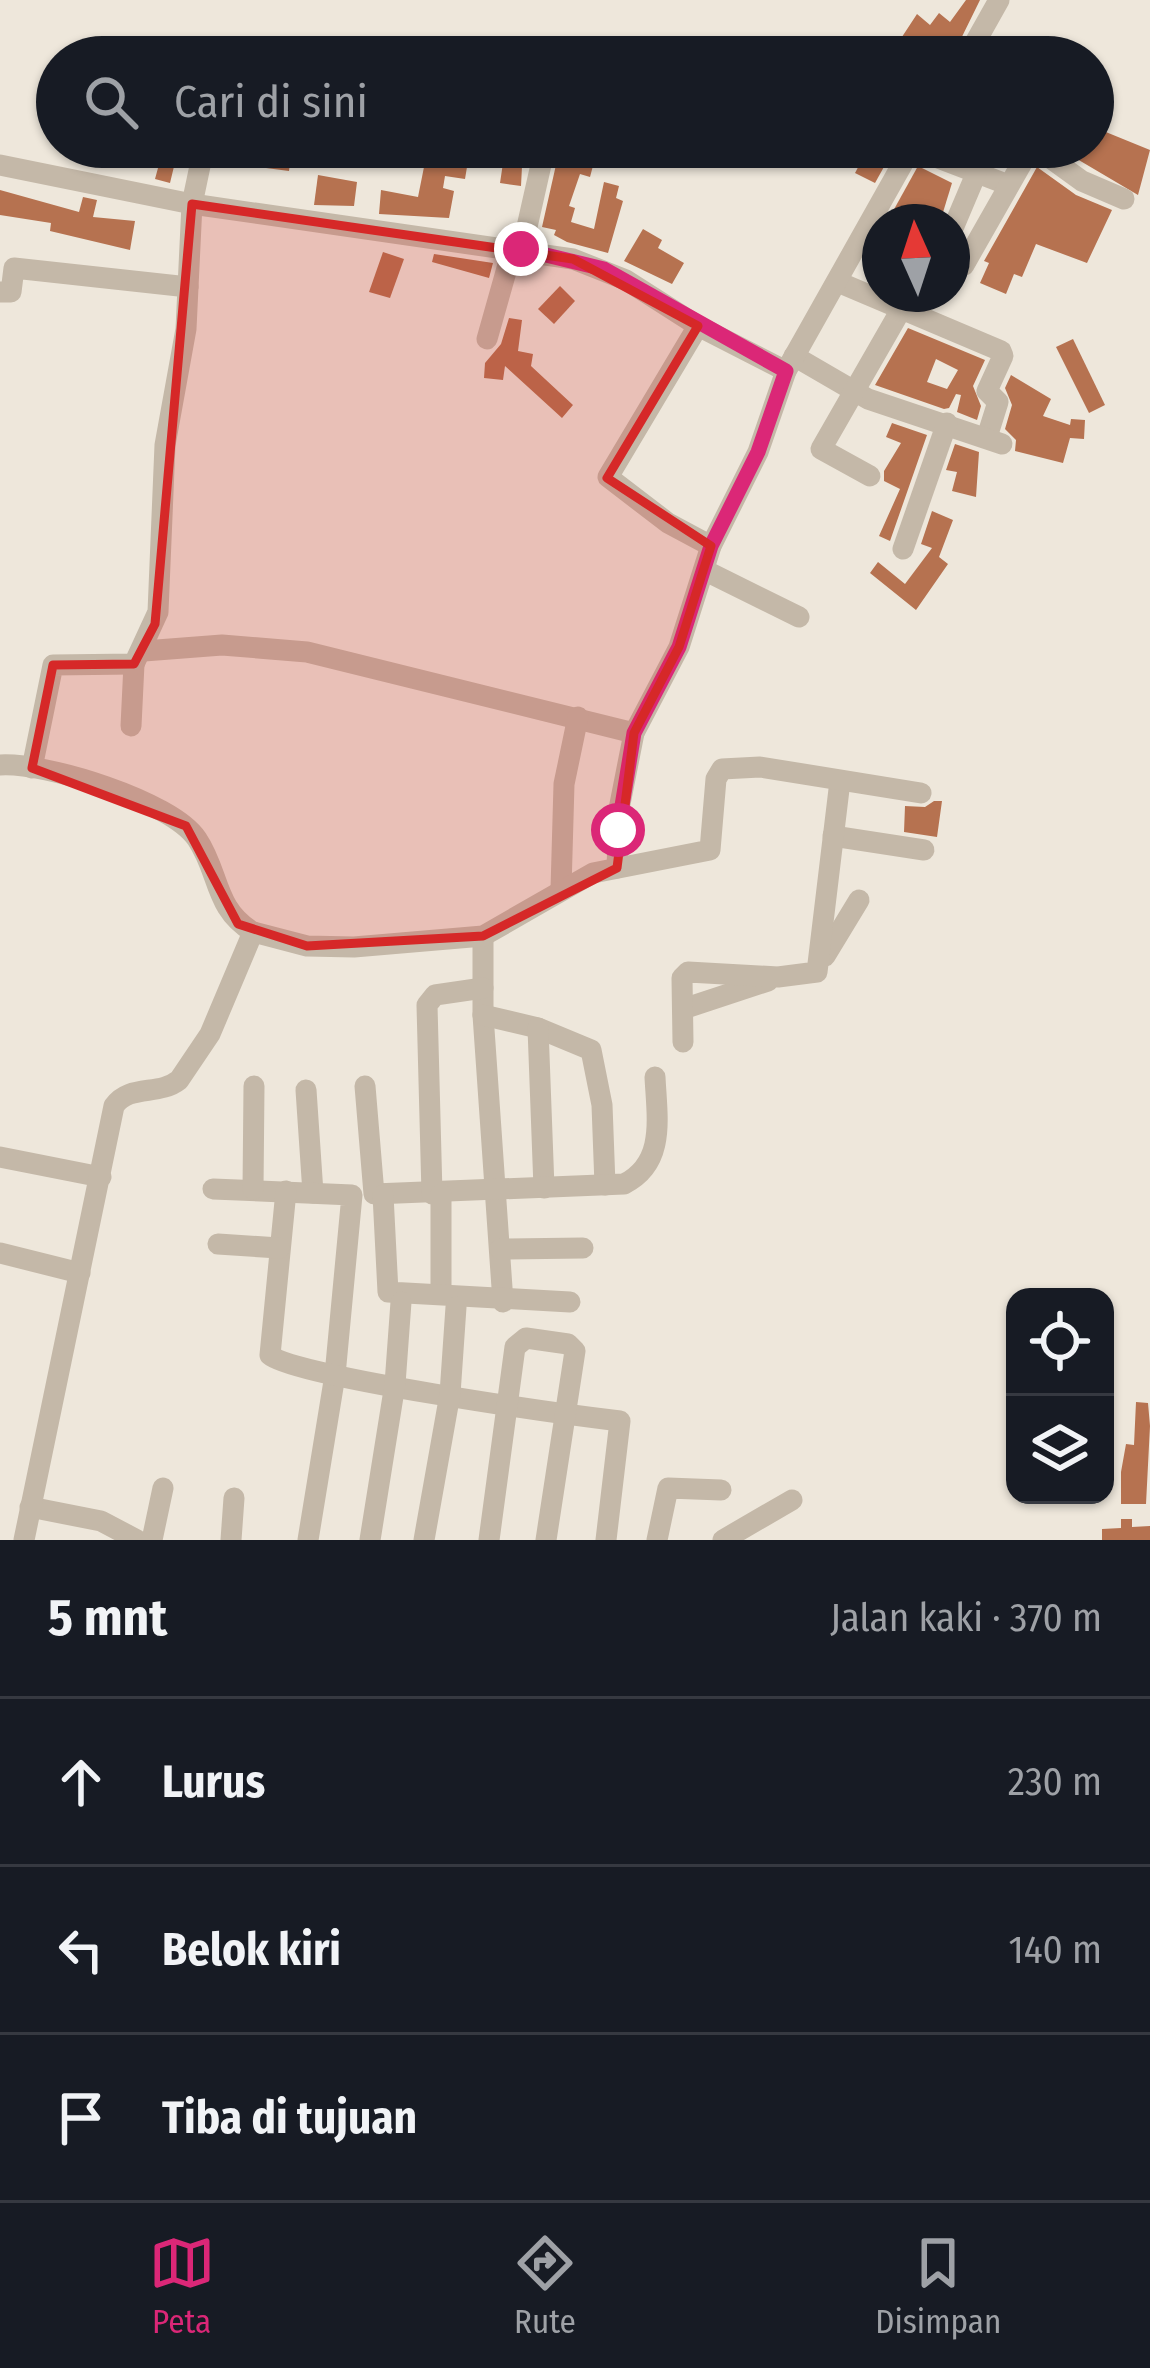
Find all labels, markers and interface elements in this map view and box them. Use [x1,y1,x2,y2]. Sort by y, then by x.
search box [36,36,1114,168]
icon: search [78,69,144,135]
text: Cari di sini [174,75,368,129]
north arrow [862,204,970,312]
route end [494,222,548,276]
route start [591,803,645,857]
map controls [1006,1288,1114,1504]
button: locate [1006,1288,1114,1396]
button: layers [1006,1396,1114,1504]
text: 5 mnt [48,1587,167,1649]
text: Jalan kaki · 370 m [830,1595,1102,1641]
icon: ahead [48,1749,114,1815]
text: Lurus [162,1755,265,1809]
text: 230 m [1008,1759,1102,1805]
icon: left [48,1917,114,1983]
text: Belok kiri [162,1923,341,1977]
text: 140 m [1008,1927,1102,1973]
icon: arrive [48,2085,114,2151]
text: Tiba di tujuan [162,2091,417,2145]
tab: Peta [149,2230,215,2342]
tab: Rute [512,2230,578,2342]
tab: Disimpan [875,2230,1001,2342]

